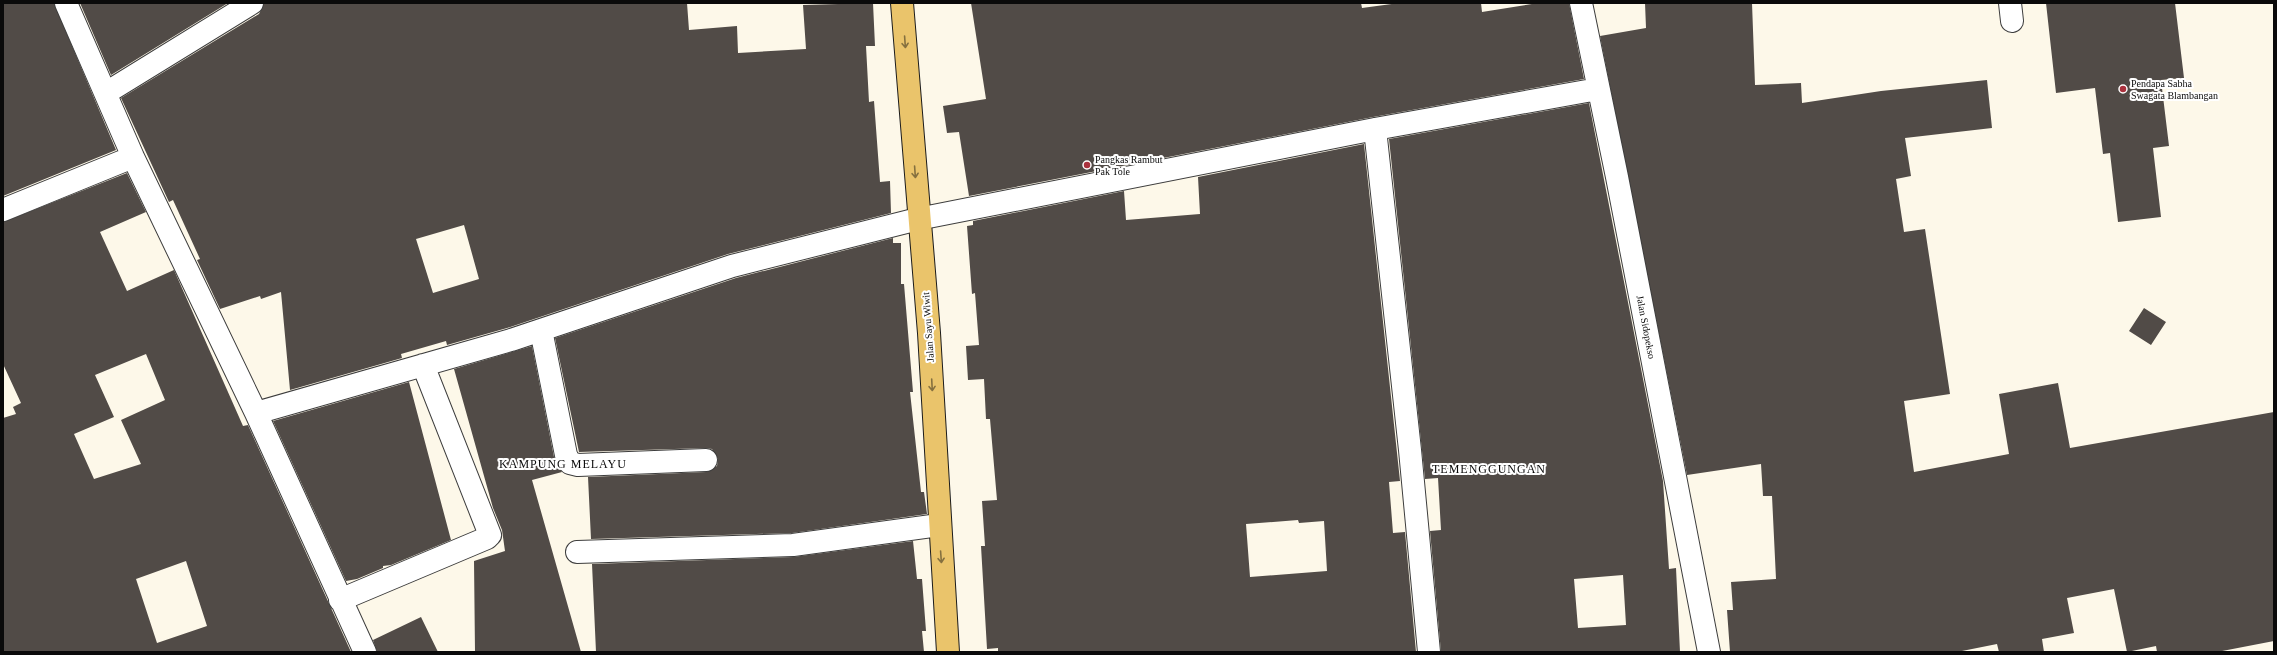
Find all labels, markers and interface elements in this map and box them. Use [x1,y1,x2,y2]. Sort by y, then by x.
one-way arrow [902,35,909,48]
place label: Pendapa Sabha Swagata Blambangan [2131,78,2218,101]
marker: Pendapa Sabha Swagata Blambangan [2118,84,2128,94]
place label: Pangkas Rambut Pak Tole [1095,154,1163,177]
marker: Pangkas Rambut Pak Tole [1082,160,1092,170]
one-way arrow [911,165,918,178]
street label: Jalan Sayu Wiwit [920,292,936,362]
street label: Jalan Sidopekso [1634,294,1658,360]
one-way arrow [928,378,935,391]
district label: KAMPUNG MELAYU [499,457,627,471]
district label: TEMENGGUNGAN [1432,462,1546,476]
one-way arrow [938,550,945,563]

